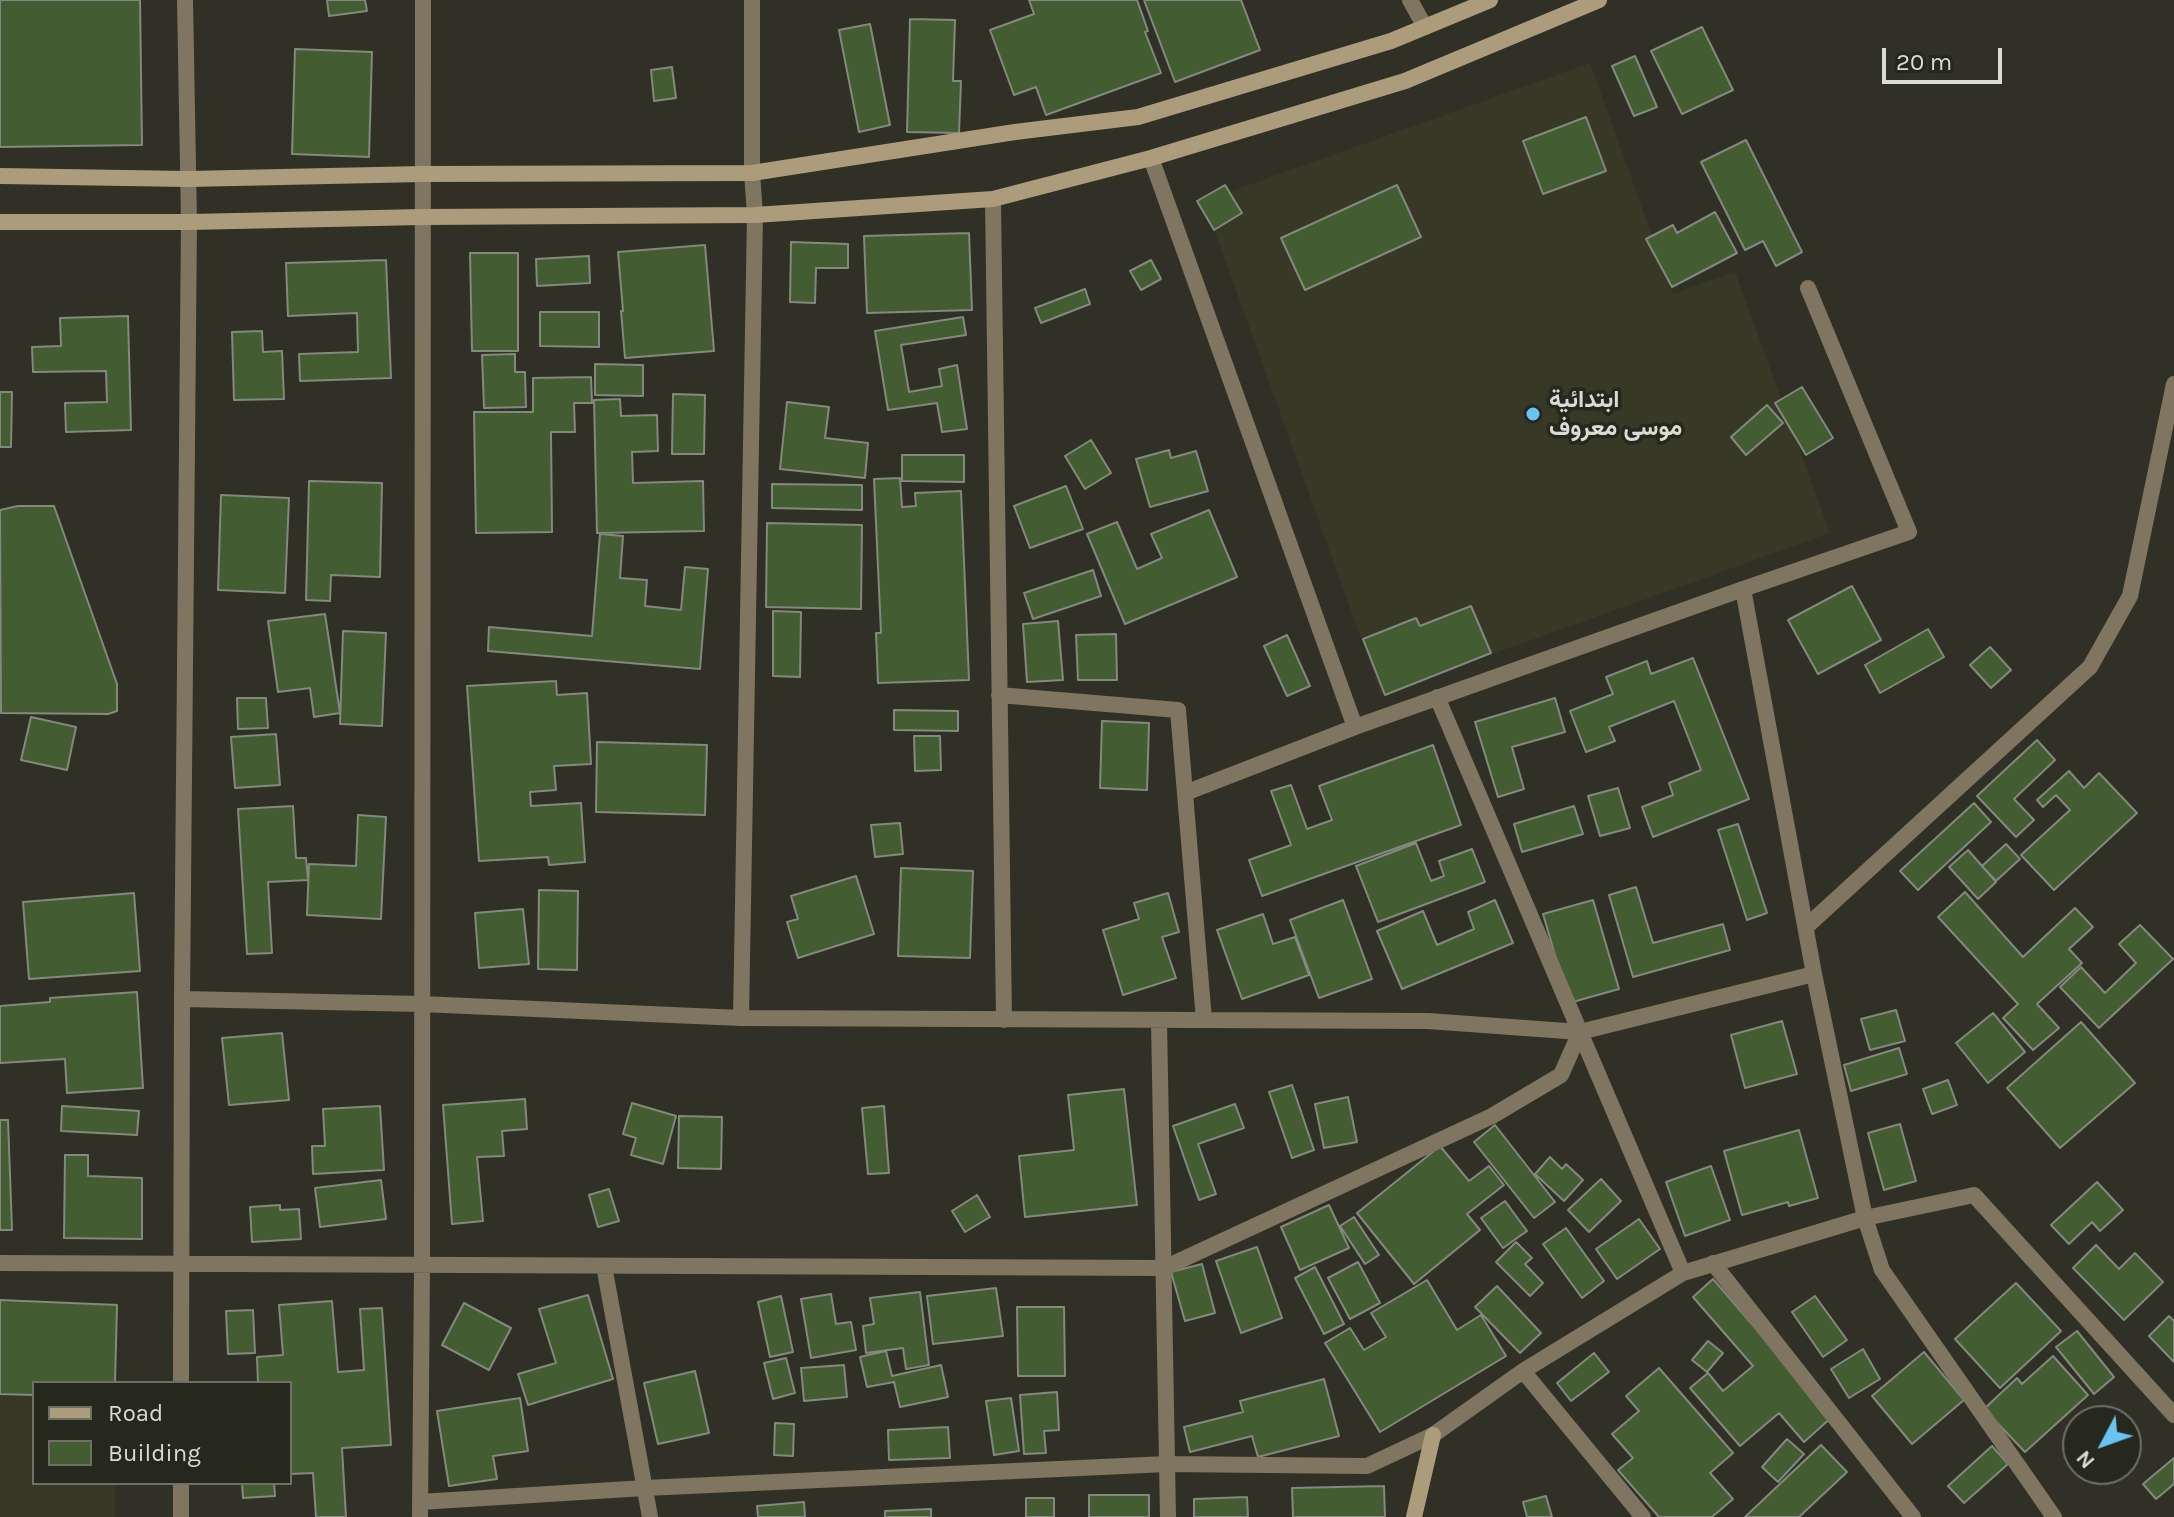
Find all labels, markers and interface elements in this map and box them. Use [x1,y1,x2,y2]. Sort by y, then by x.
scale bar [1886,32,2006,82]
text: 20 m [1896,48,1952,76]
place label: ابتدائية موسى معروف [1549,386,1682,442]
marker: ابتدائية موسى معروف [1524,405,1542,423]
legend [32,1381,292,1485]
text: Road [108,1399,163,1427]
north arrow [2062,1405,2142,1485]
text: Building [108,1439,201,1467]
text: N [2070,1445,2100,1474]

